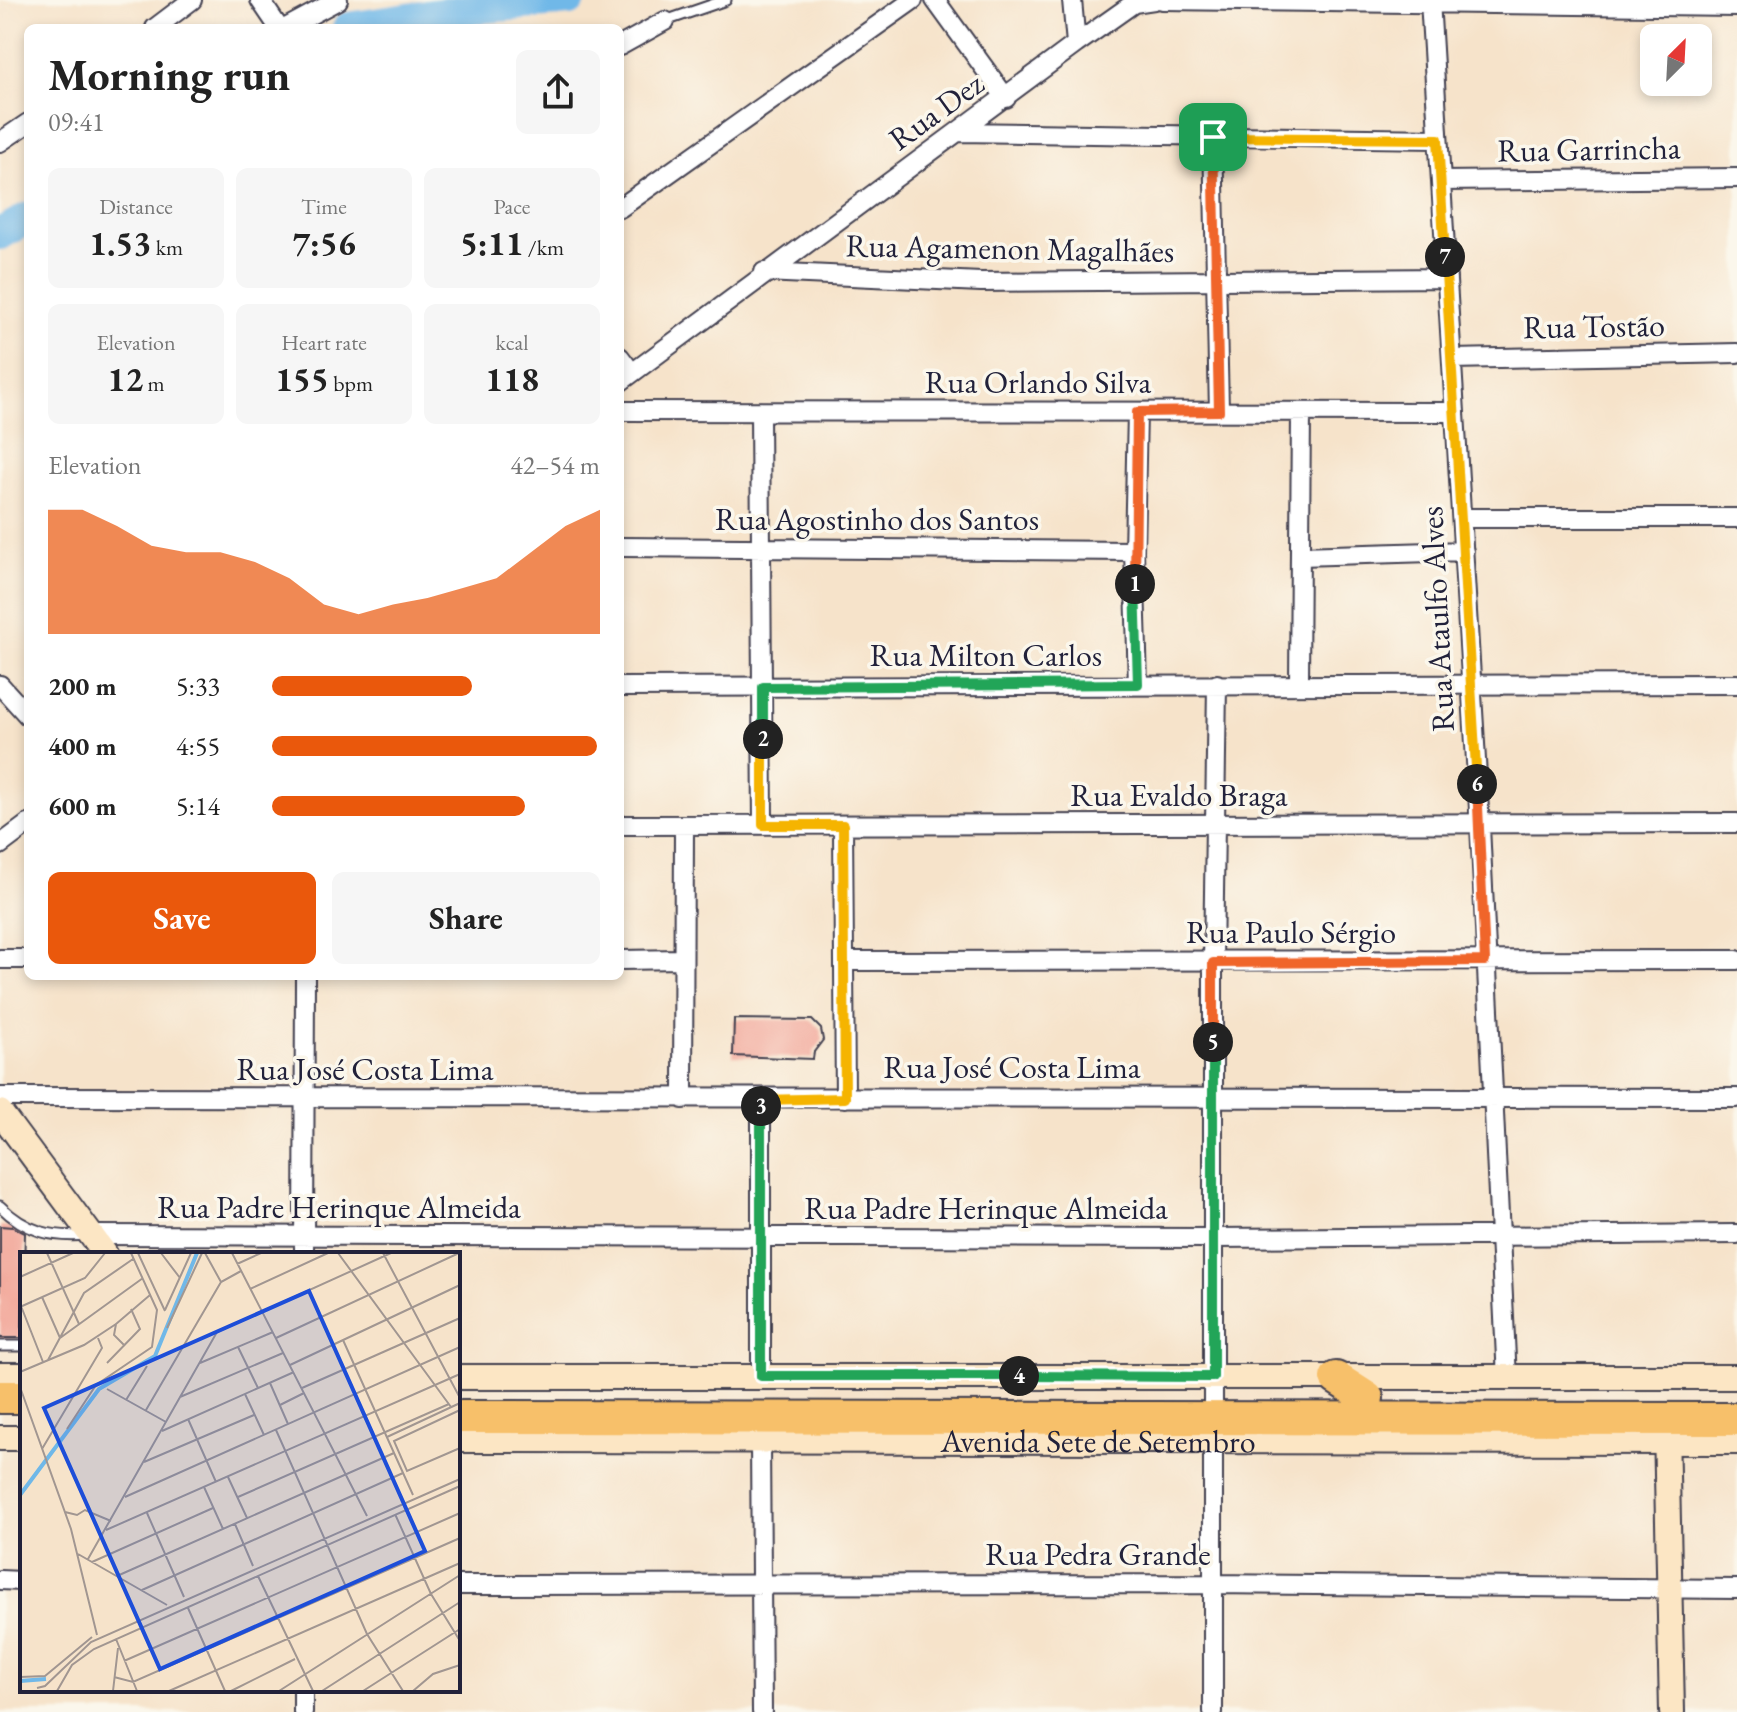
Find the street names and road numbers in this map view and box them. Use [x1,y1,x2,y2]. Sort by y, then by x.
street label: Rua Dez [880,62,992,160]
street label: Rua Garrincha [1497,126,1681,172]
street label: Rua Agamenon Magalhães [845,224,1175,272]
street label: Rua Tostão [1523,304,1665,348]
street label: Rua Orlando Silva [925,361,1151,403]
street label: Rua Agostinho dos Santos [715,498,1039,540]
street label: Rua Ataulfo Alves [1410,505,1464,733]
street label: Rua Milton Carlos [870,634,1102,676]
street label: Rua Evaldo Braga [1070,774,1288,816]
street label: Rua Paulo Sérgio [1186,911,1396,953]
street label: Rua José Costa Lima [883,1046,1141,1088]
street label: Rua José Costa Lima [236,1048,494,1090]
street label: Rua Padre Herinque Almeida [157,1186,521,1228]
street label: Rua Padre Herinque Almeida [804,1187,1168,1229]
street label: Avenida Sete de Setembro [939,1420,1256,1462]
street label: Rua Pedra Grande [985,1533,1211,1575]

